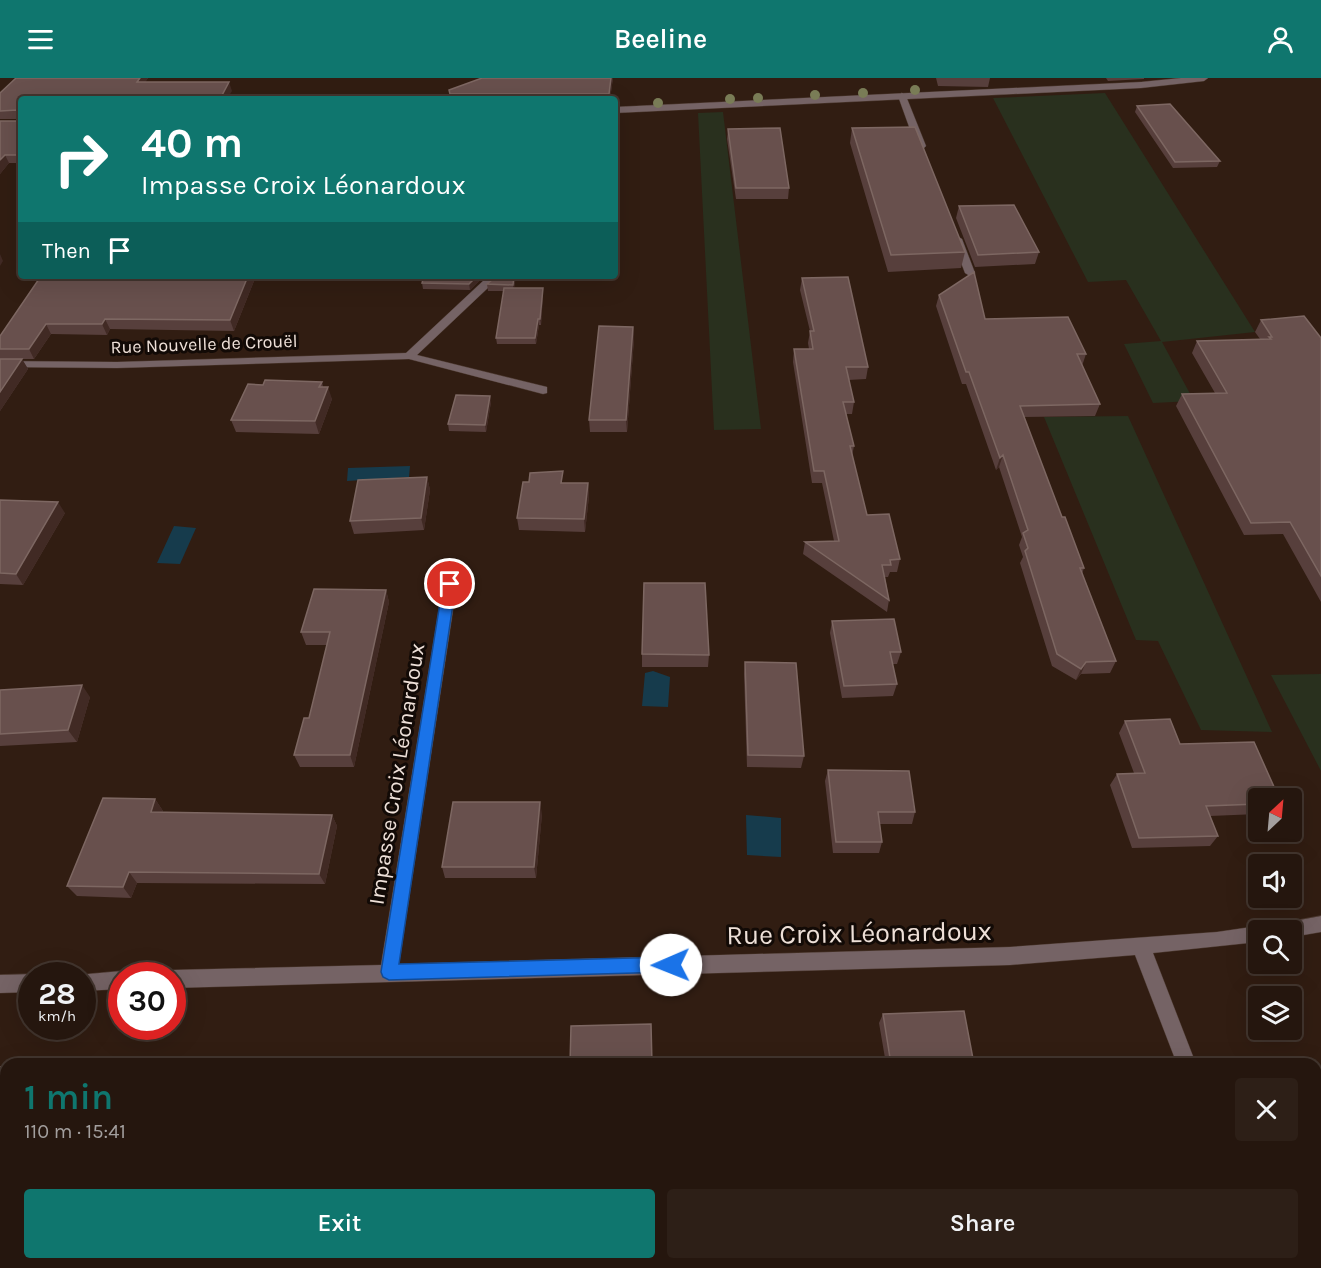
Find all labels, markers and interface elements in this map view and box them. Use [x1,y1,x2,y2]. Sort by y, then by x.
icon: menu [24,23,57,56]
text: Beeline [614,23,707,55]
icon: person [1264,23,1297,56]
text: 40 m [141,118,243,168]
icon: right [42,120,120,198]
text: Impasse Croix Léonardoux [141,169,466,201]
icon: arrive [103,234,136,267]
text: Then [42,238,91,264]
street label: Rue Nouvelle de Crouël [110,330,298,358]
pin [424,558,475,609]
icon: arrive [433,567,466,600]
street label: Impasse Croix Léonardoux [363,641,431,907]
north arrow [1248,788,1302,842]
map controls [1248,788,1302,1040]
button: sound [1248,854,1302,908]
street label: Rue Croix Léonardoux [726,915,992,951]
button: search [1248,920,1302,974]
position arrow [639,933,703,997]
speed limit sign: 30 [108,962,186,1040]
text: 28 [38,976,76,1012]
button: layers [1248,986,1302,1040]
text: km/h [38,1007,76,1025]
text: 1 min [24,1076,113,1118]
button: close [1235,1078,1298,1141]
text: 110 m · 15:41 [24,1120,126,1143]
button: Exit [24,1189,655,1258]
button: Share [667,1189,1298,1258]

